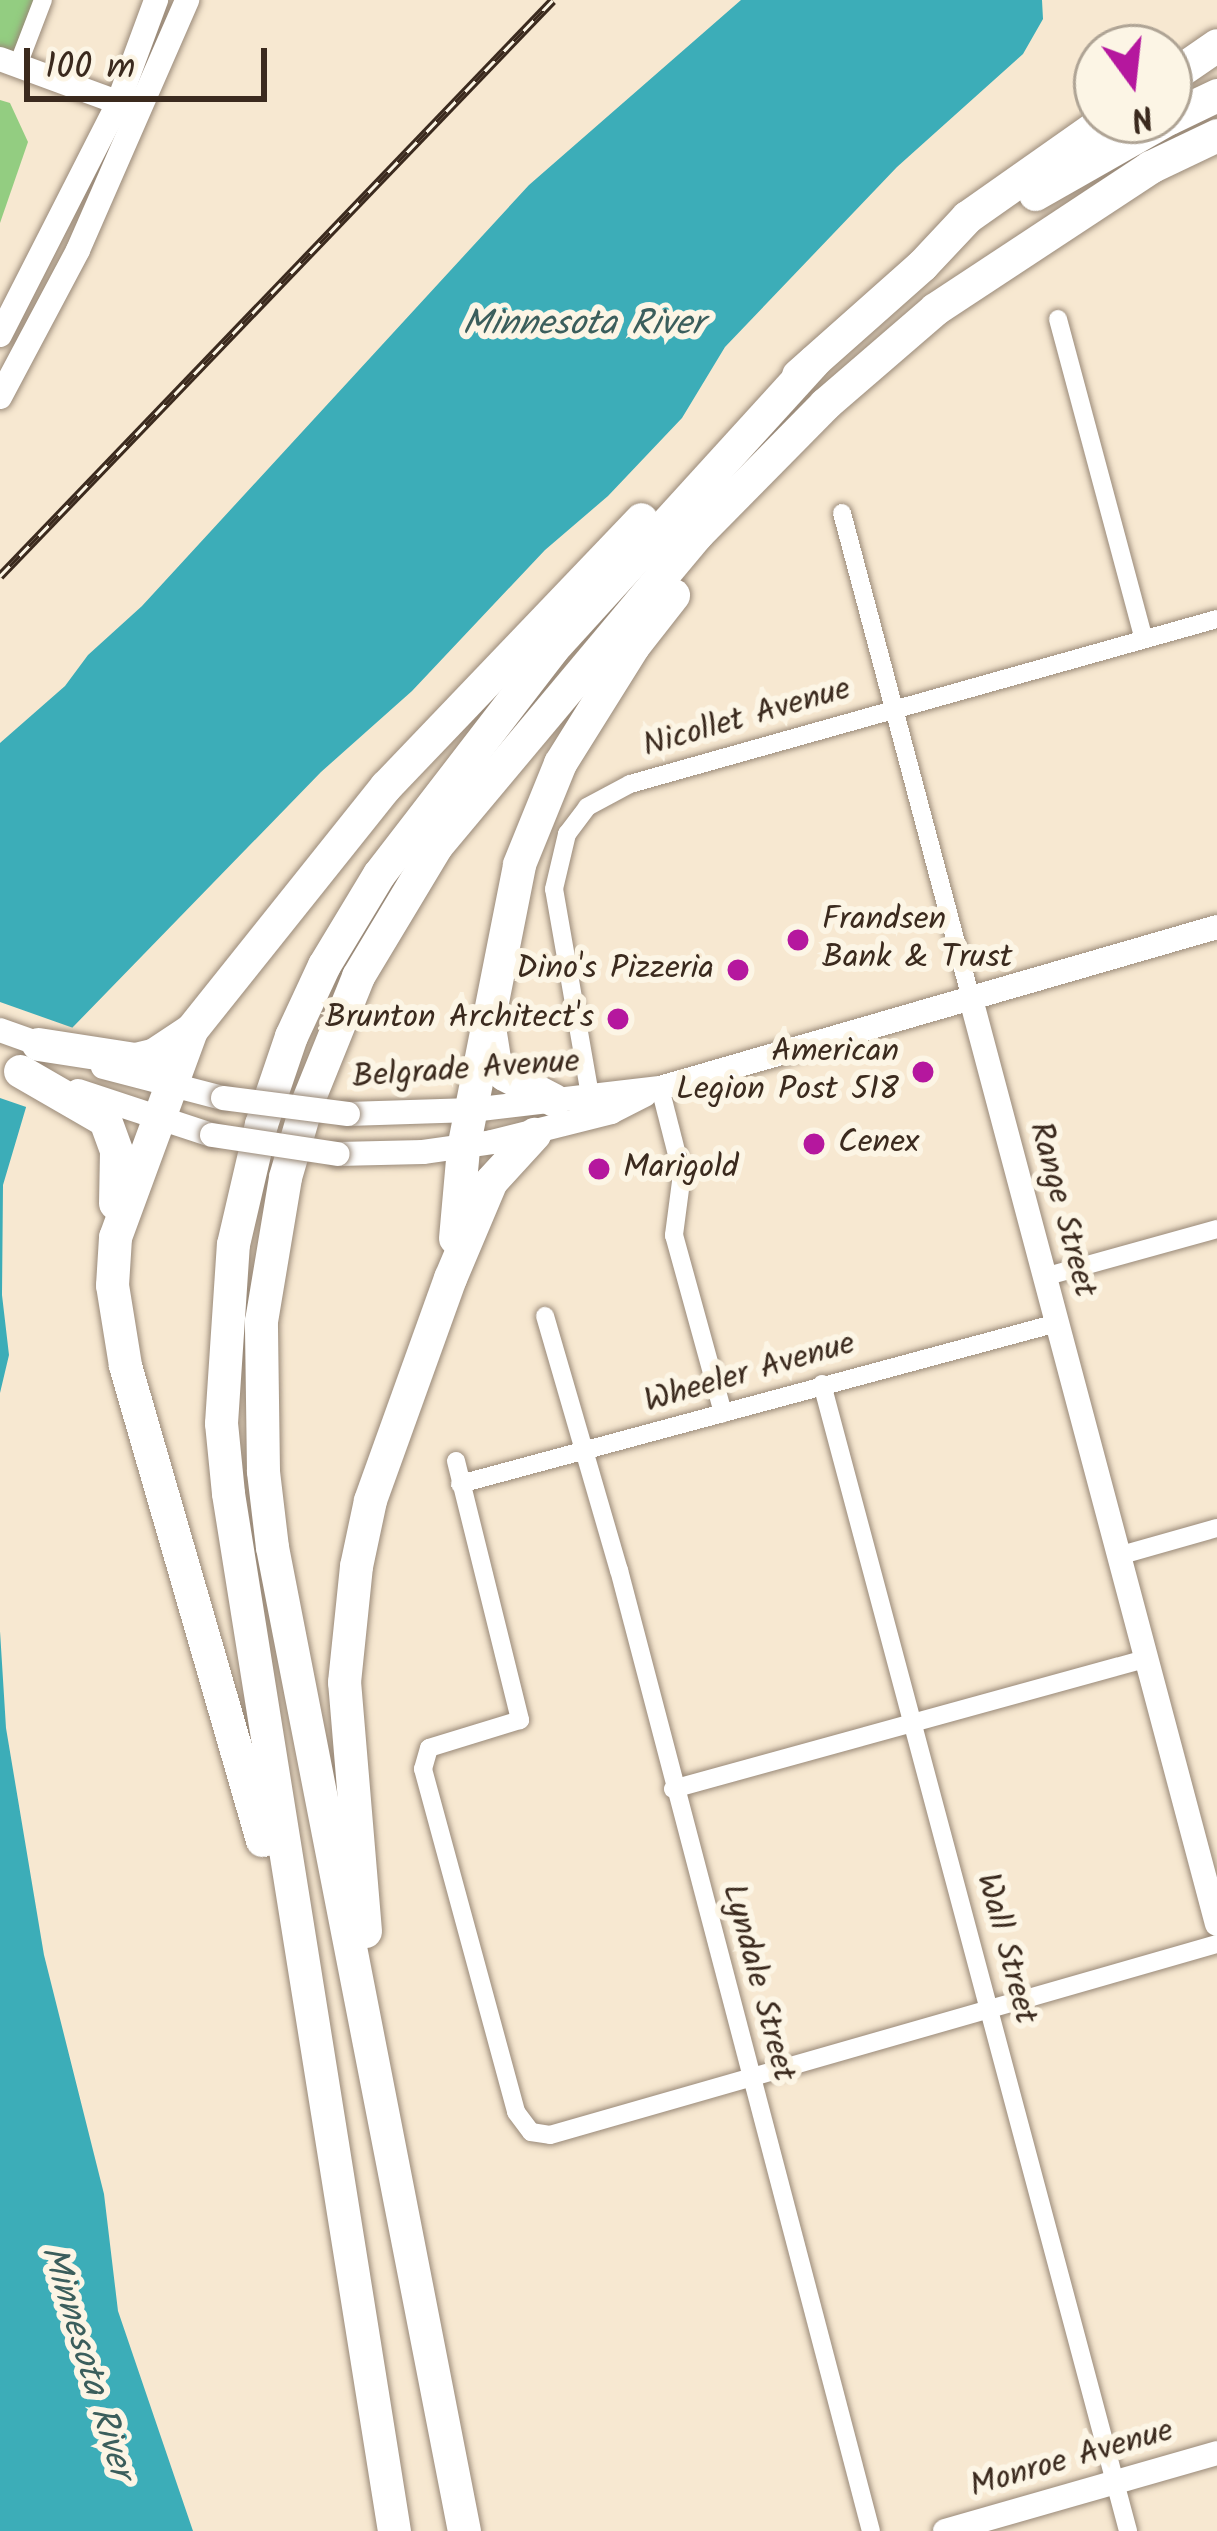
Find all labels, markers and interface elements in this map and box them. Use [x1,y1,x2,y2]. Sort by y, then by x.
scale bar [30,24,273,98]
north arrow [1073,24,1193,144]
text: 100 m [45,40,135,97]
text: N [1125,88,1159,145]
water label: Minnesota River [462,303,704,347]
street label: Nicollet Avenue [639,670,855,768]
place label: Frandsen Bank & Trust [822,901,1013,979]
marker: Frandsen Bank & Trust [785,927,811,953]
place label: Dino's Pizzeria [516,950,714,990]
marker: Dino's Pizzeria [725,957,751,983]
place label: Brunton Architect's [325,999,594,1039]
marker: Brunton Architect's [605,1006,631,1032]
place label: American Legion Post 518 [676,1033,899,1111]
street label: Belgrade Avenue [351,1043,581,1099]
marker: American Legion Post 518 [910,1059,936,1085]
street label: Range Street [1019,1118,1103,1302]
place label: Cenex [838,1124,919,1164]
marker: Cenex [801,1131,827,1157]
place label: Marigold [623,1149,738,1189]
marker: Marigold [586,1156,612,1182]
street label: Wheeler Avenue [640,1325,860,1423]
street label: Wall Street [966,1869,1044,2029]
street label: Lyndale Street [712,1880,802,2086]
water label: Minnesota River [30,2240,142,2484]
street label: Monroe Avenue [966,2412,1178,2508]

